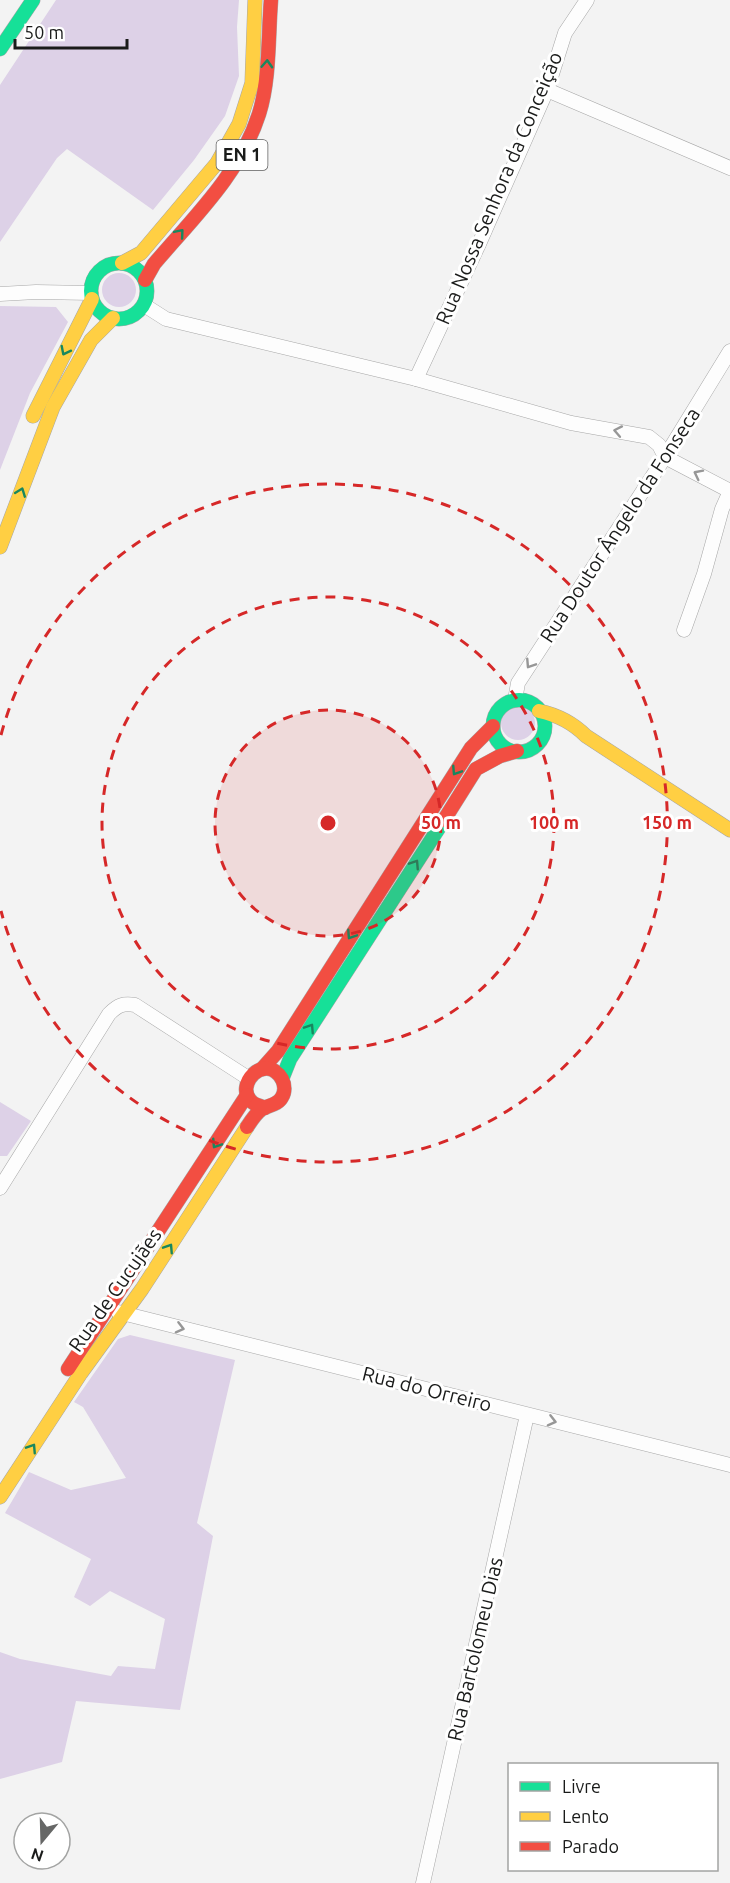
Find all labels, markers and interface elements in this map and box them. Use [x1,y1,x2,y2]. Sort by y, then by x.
scale bar [15,12,128,50]
text: 50 m [24,22,64,42]
street label: Rua Nossa Senhora da Conceição [431,48,567,327]
one-way arrow [261,60,274,69]
road number: EN 1 [216,140,268,170]
one-way arrow [173,229,184,240]
one-way arrow [61,345,72,356]
street label: Rua Doutor Ângelo da Fonseca [535,403,704,647]
one-way arrow [613,425,623,438]
one-way arrow [693,470,704,481]
one-way arrow [14,487,26,498]
one-way arrow [526,658,537,669]
one-way arrow [452,765,464,775]
text: 50 m [421,812,461,832]
text: 100 m [529,812,579,832]
text: 150 m [642,812,692,832]
centre of rings [318,813,338,833]
one-way arrow [408,859,419,870]
one-way arrow [348,929,359,940]
one-way arrow [302,1023,313,1034]
one-way arrow [212,1138,223,1149]
street label: Rua de Cucujães [64,1224,166,1356]
one-way arrow [162,1244,173,1255]
one-way arrow [175,1321,185,1334]
street label: Rua do Orreiro [360,1361,494,1416]
one-way arrow [547,1414,557,1427]
one-way arrow [25,1444,36,1455]
street label: Rua Bartolomeu Dias [442,1555,507,1743]
legend [508,1763,718,1871]
text: Livre [562,1776,601,1796]
text: Lento [562,1806,609,1826]
north arrow [12,1811,72,1871]
text: Parado [562,1836,619,1856]
text: N [29,1845,46,1866]

